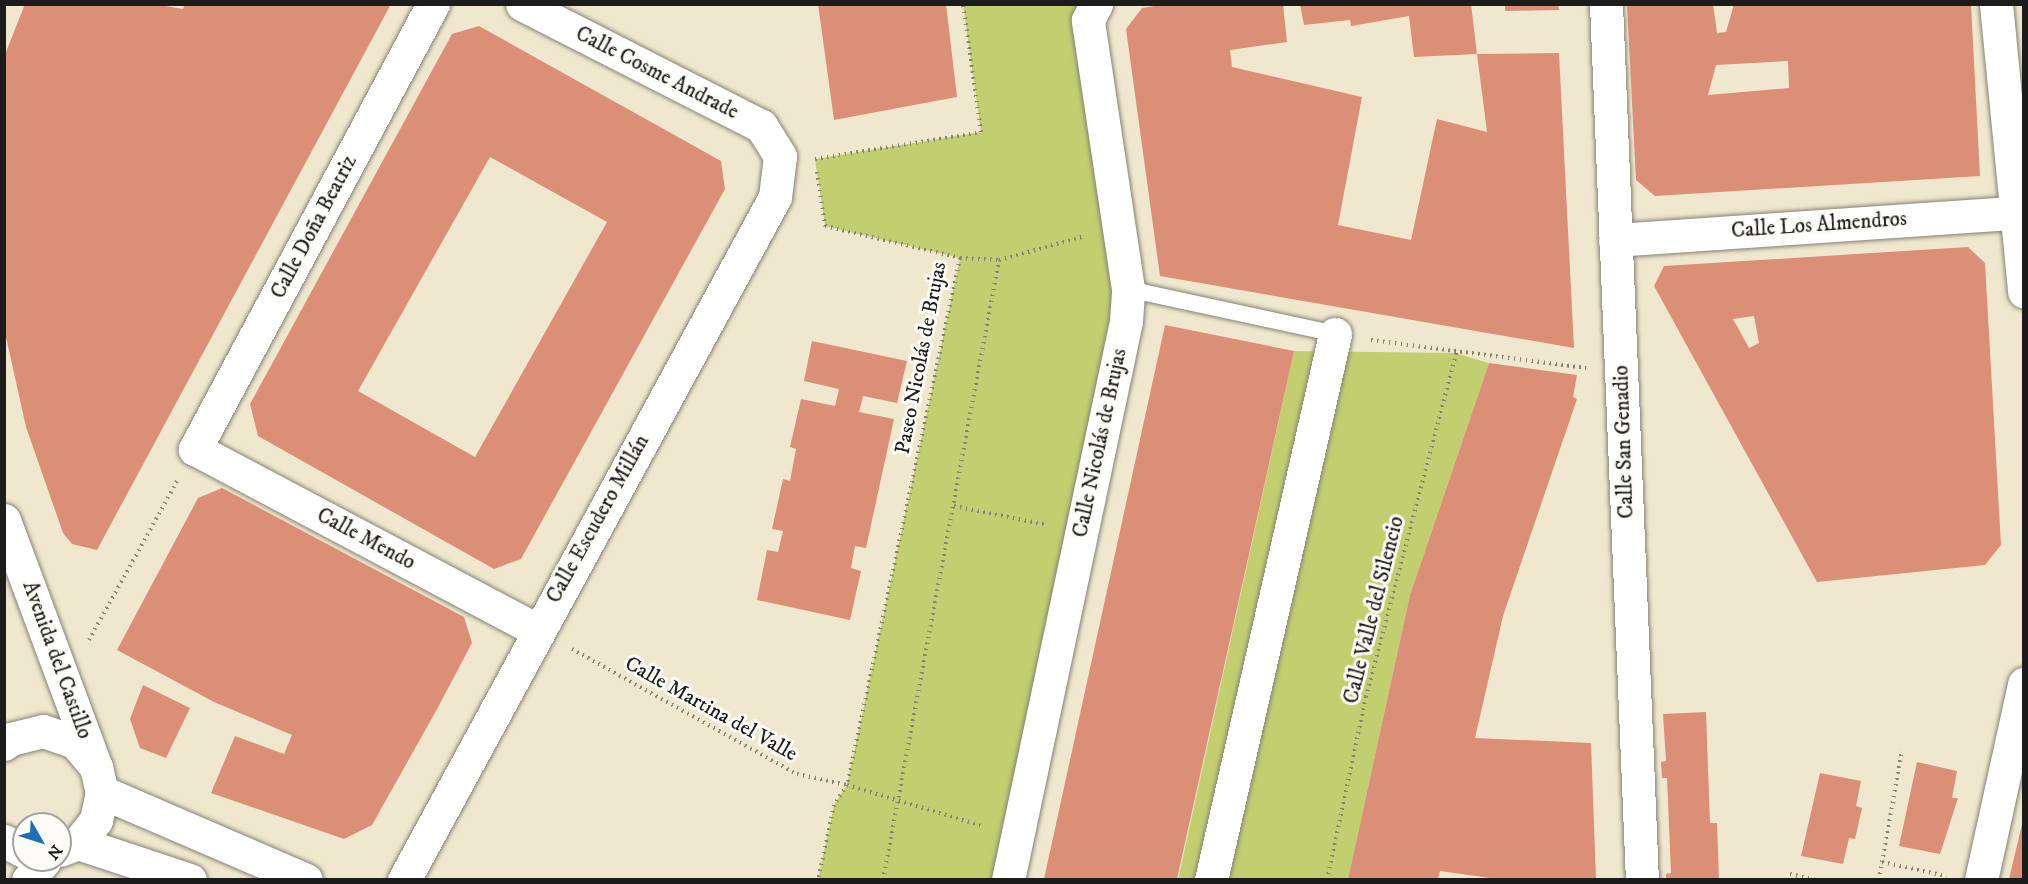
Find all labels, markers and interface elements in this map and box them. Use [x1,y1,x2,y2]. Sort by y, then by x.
street label: Calle Cosme Andrade [571,21,743,125]
street label: Calle Doña Beatriz [266,151,362,303]
street label: Calle Los Almendros [1730,206,1908,244]
street label: Paseo Nicolás de Brujas [890,260,952,456]
street label: Calle Nicolás de Brujas [1068,346,1132,540]
street label: Calle San Genadio [1609,365,1639,519]
street label: Calle Escudero Millán [541,430,655,608]
street label: Calle Mendo [312,503,420,575]
street label: Calle Valle del Silencio [1339,514,1409,706]
street label: Avenida del Castillo [17,578,97,742]
street label: Calle Martina del Valle [620,651,802,767]
north arrow [12,812,72,872]
text: N [43,841,66,863]

